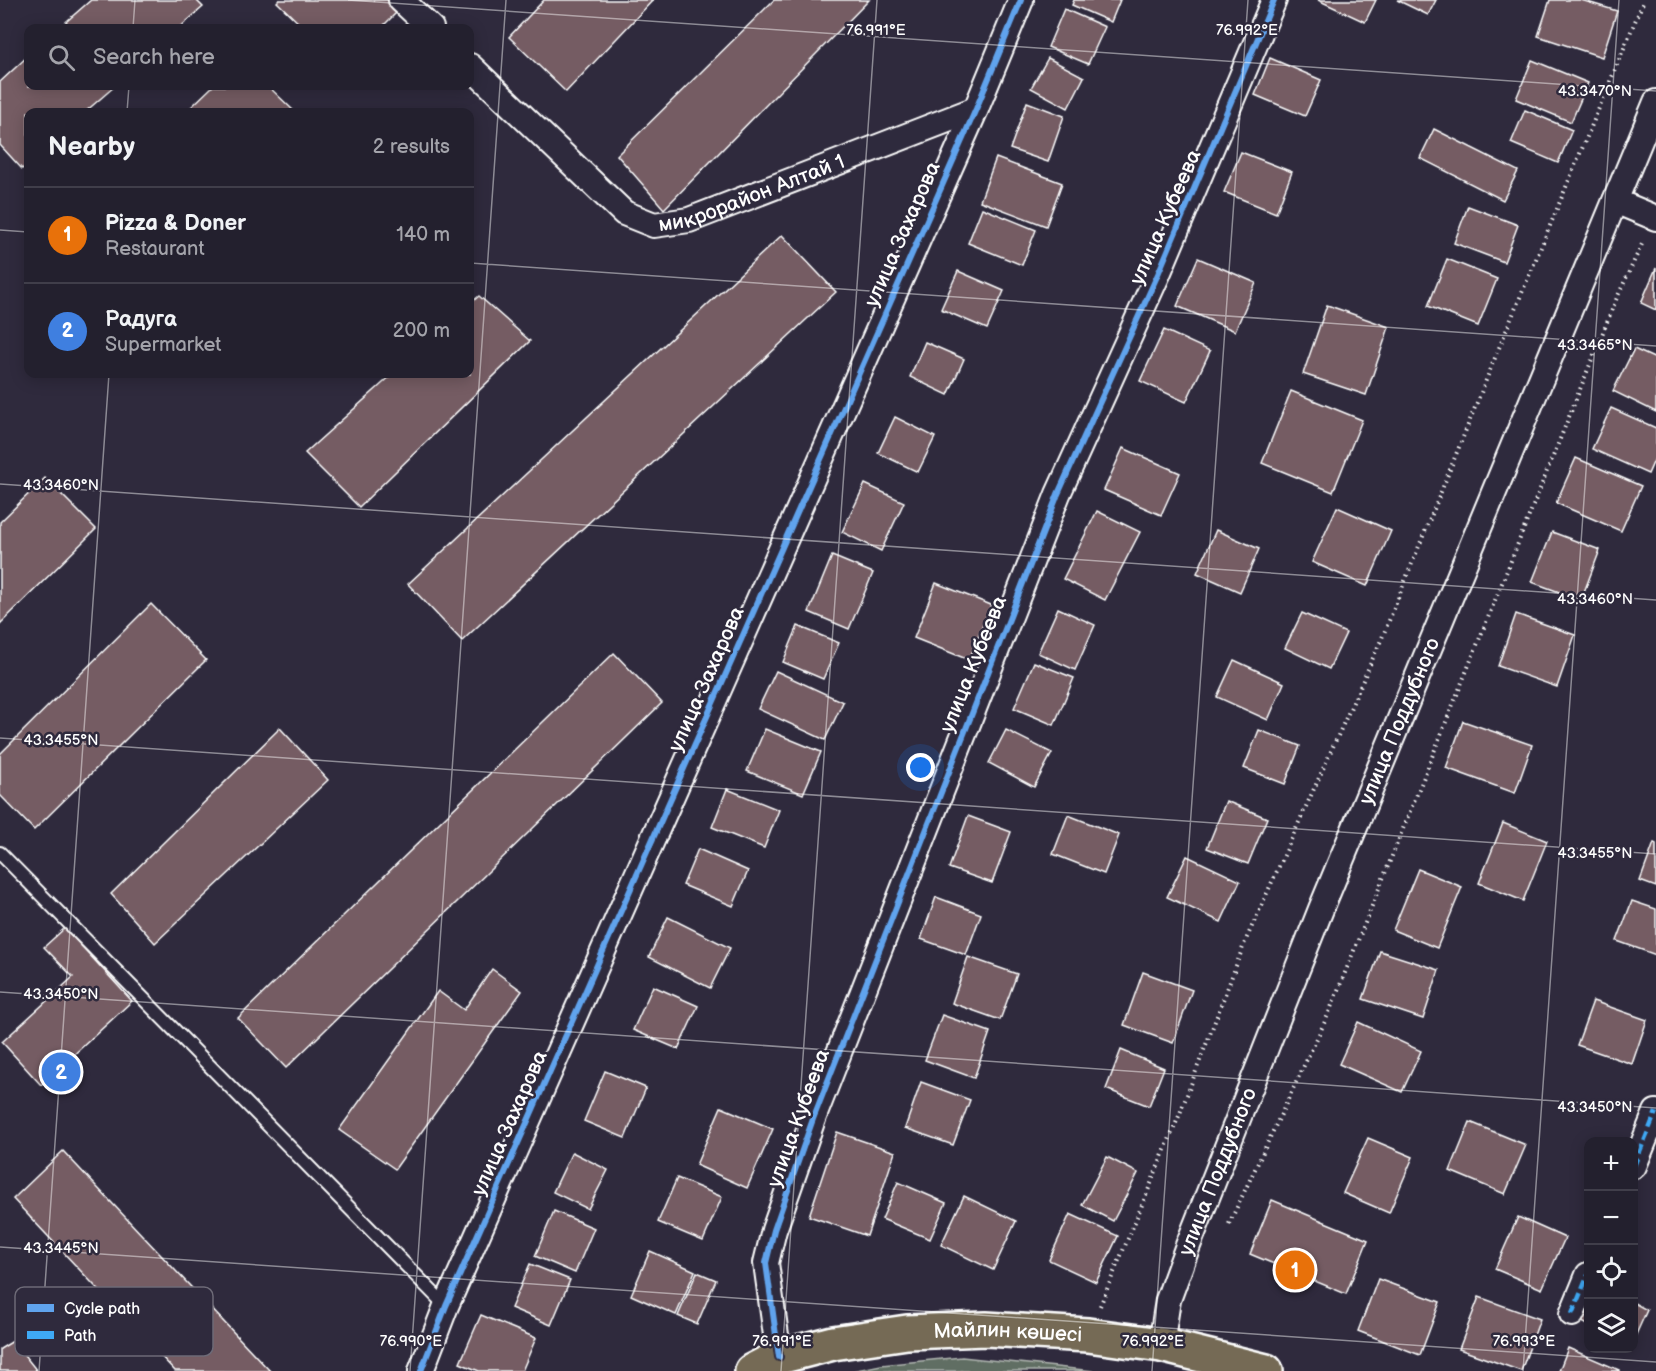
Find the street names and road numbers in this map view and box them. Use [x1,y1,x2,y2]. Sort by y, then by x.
street label: улица Кубеева [1124,145,1207,289]
street label: микрорайон Алтай 1 [657,149,848,237]
street label: улица Захарова [859,157,946,311]
street label: улица Кубеева [935,592,1012,736]
street label: улица Захарова [663,602,750,756]
street label: улица Поддубного [1354,634,1445,808]
street label: улица Кубеева [762,1045,835,1191]
street label: улица Захарова [466,1046,553,1200]
street label: улица Поддубного [1173,1084,1262,1259]
street label: Майлин көшесі [933,1317,1083,1348]

